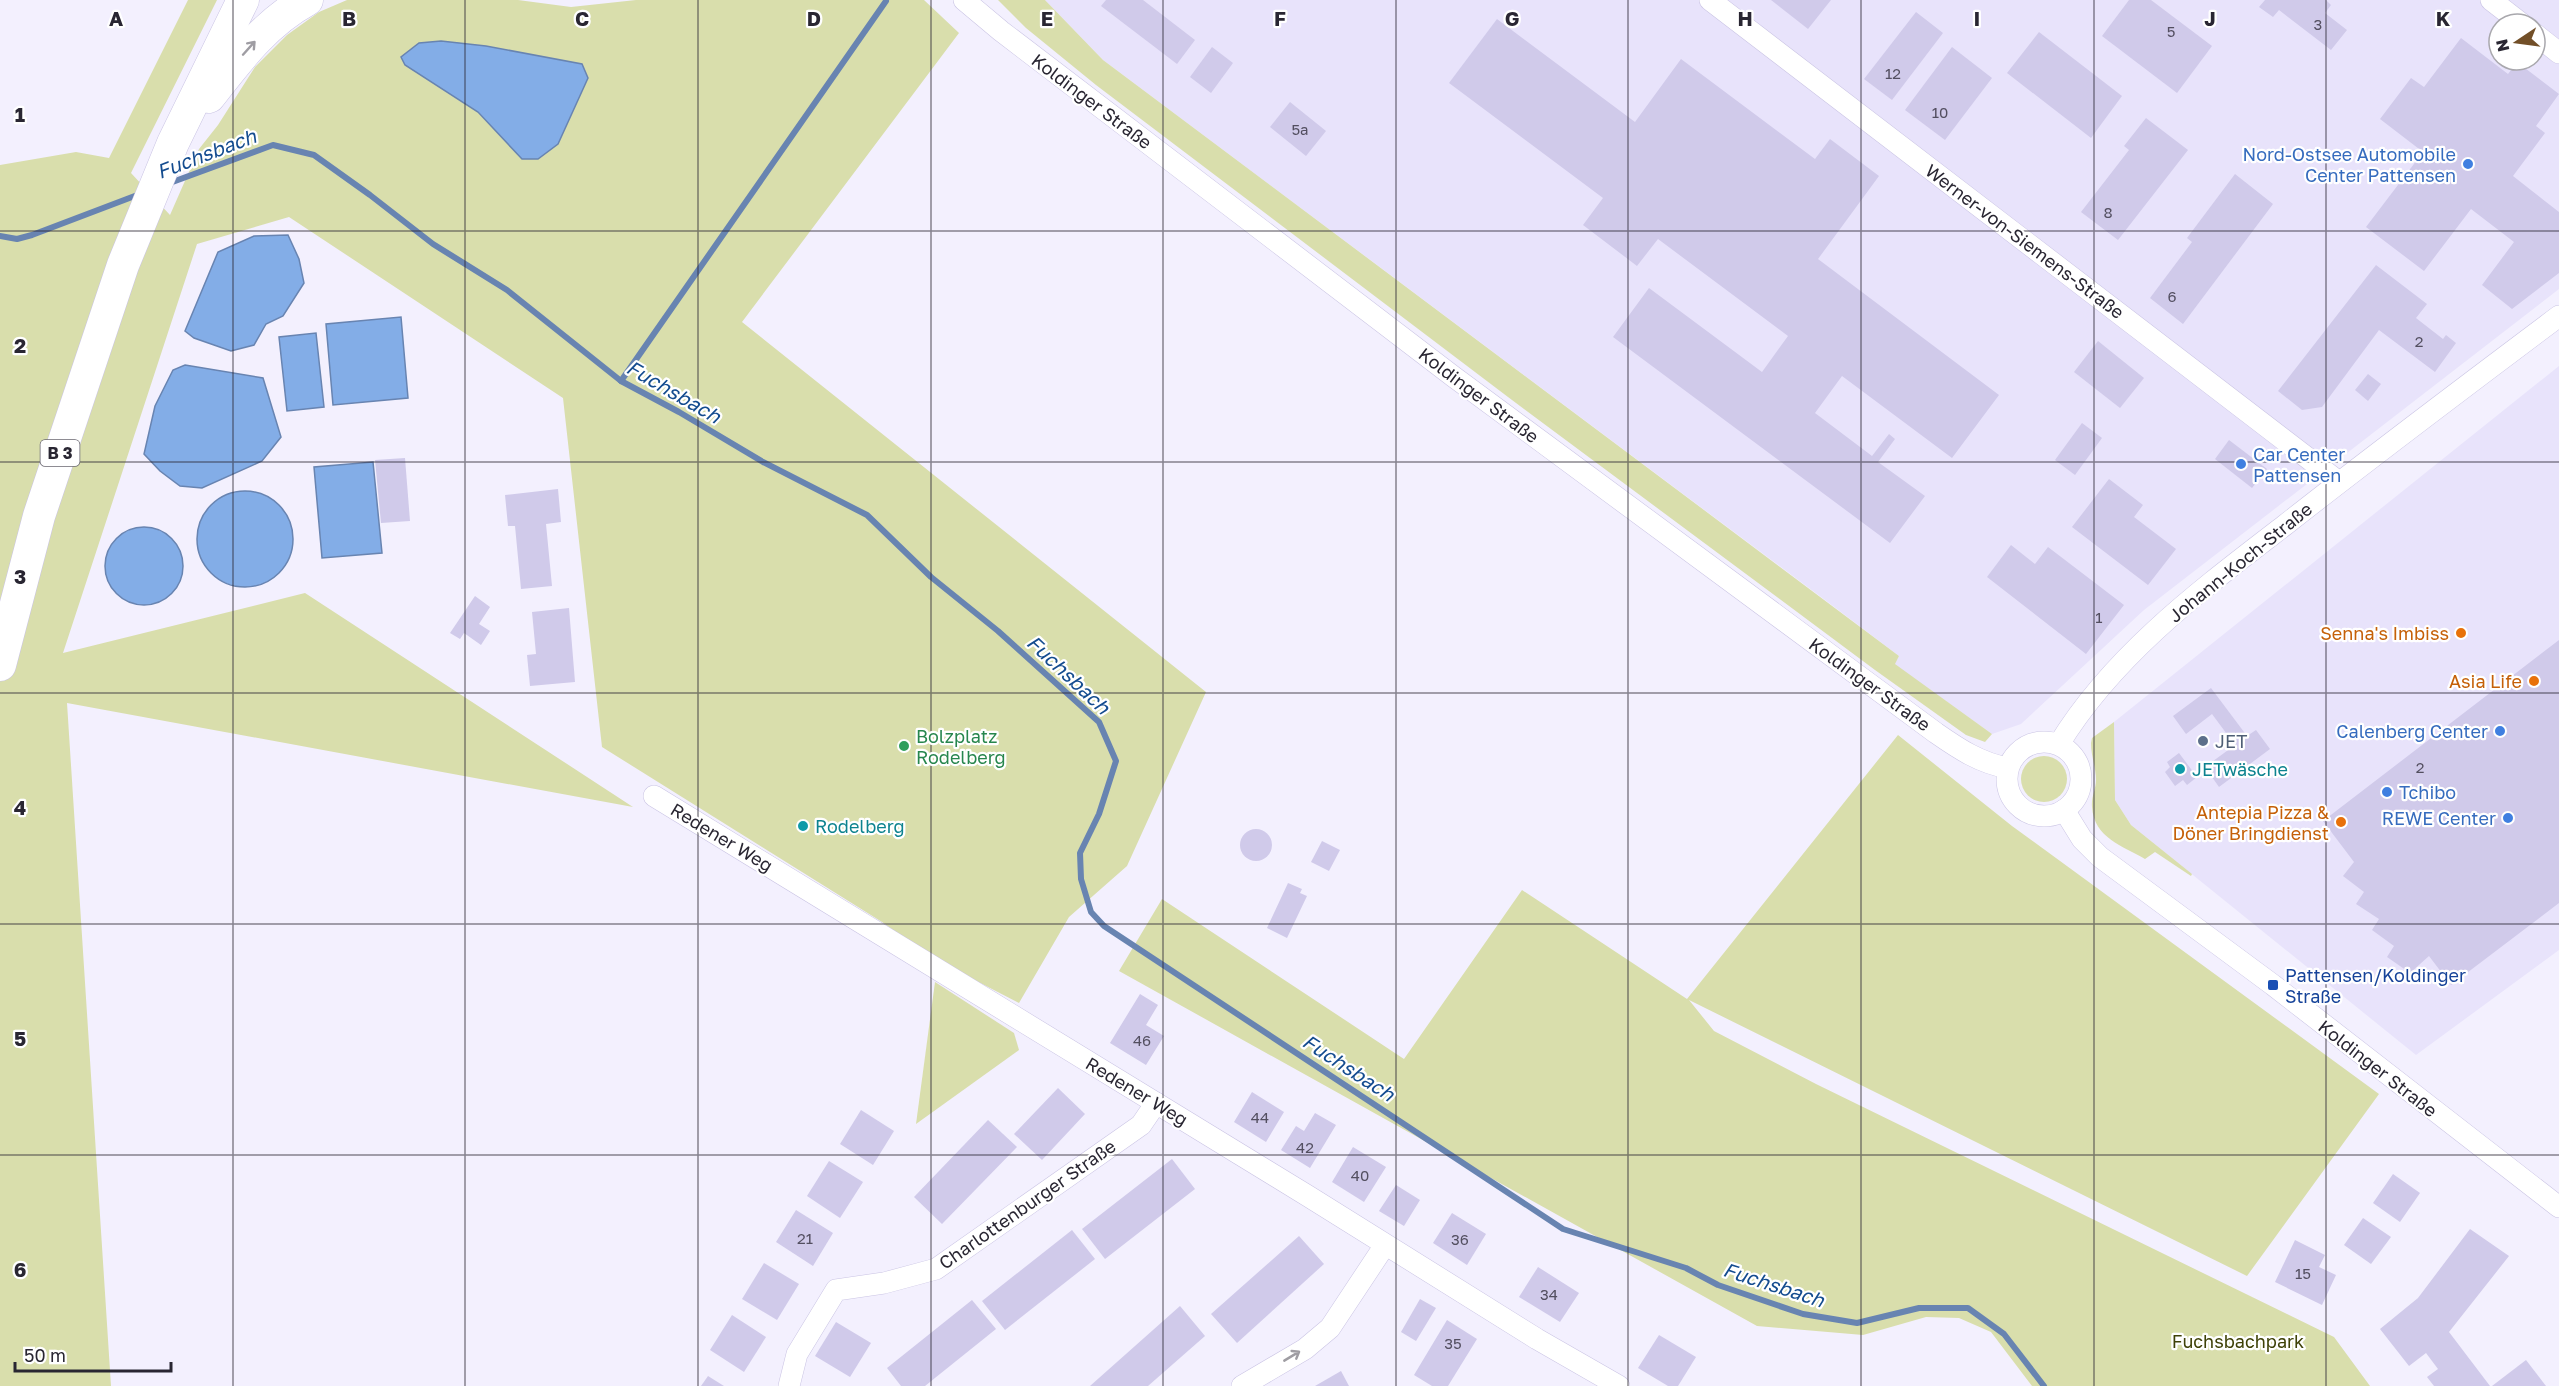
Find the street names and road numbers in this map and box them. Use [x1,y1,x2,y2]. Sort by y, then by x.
street label: Koldinger Straße [1028,49,1156,153]
street label: Werner-von-Siemens-Straße [1921,159,2129,323]
street label: Koldinger Straße [1415,343,1543,447]
road number: B 3 [40,440,80,466]
street label: Johann-Koch-Straße [2164,497,2316,627]
street label: Koldinger Straße [1805,633,1935,735]
street label: Redener Weg [667,798,777,876]
street label: Koldinger Straße [2314,1015,2442,1121]
street label: Redener Weg [1082,1052,1192,1130]
street label: Charlottenburger Straße [934,1135,1120,1273]

